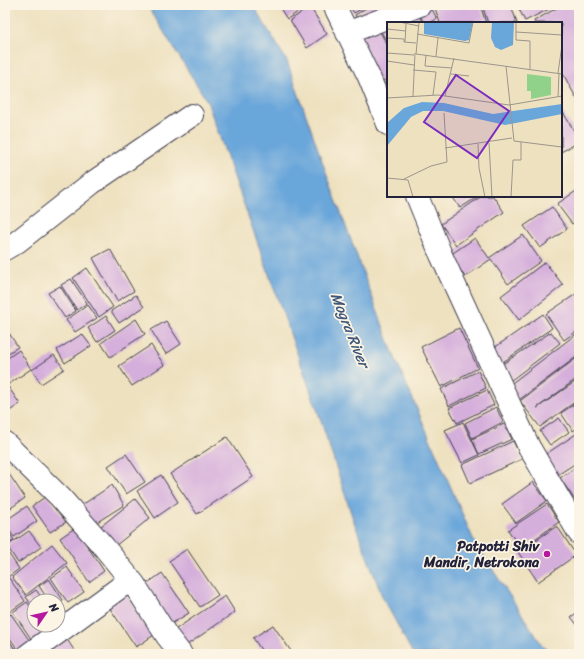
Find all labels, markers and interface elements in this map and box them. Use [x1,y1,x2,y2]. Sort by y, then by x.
inset map [387,22,562,197]
water label: Mogra River [323,288,378,374]
place label: Patpotti Shiv Mandir, Netrokona [423,534,540,575]
marker: Patpotti Shiv Mandir, Netrokona [542,549,552,559]
north arrow [26,593,66,633]
text: N [43,598,64,616]

